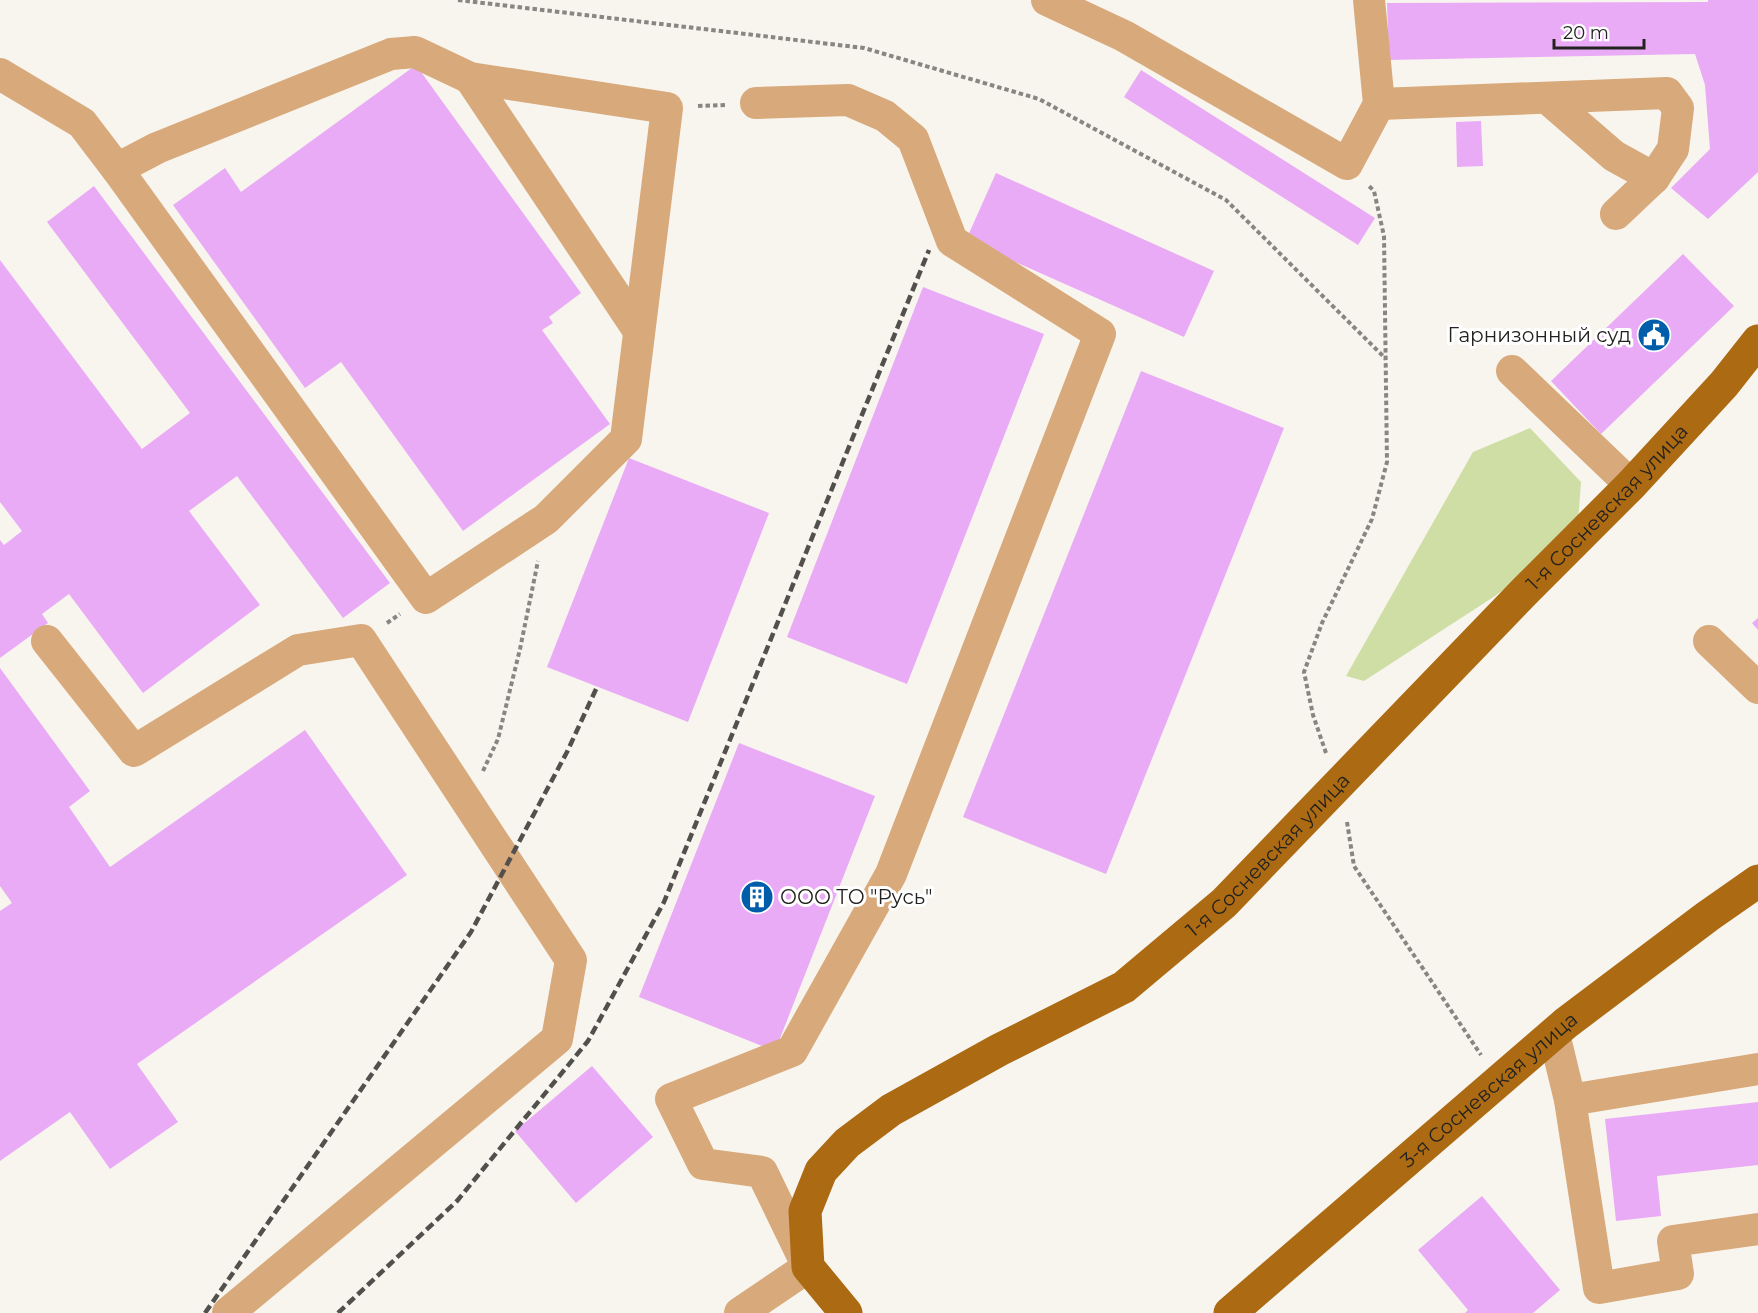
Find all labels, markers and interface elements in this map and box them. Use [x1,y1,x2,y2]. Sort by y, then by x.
scale bar [1554,12,1644,50]
text: 20 m [1563,22,1609,44]
public building icon: Гарнизонный суд [1636,317,1672,353]
place label: Гарнизонный суд [1448,323,1631,347]
street label: 1-я Сосневская улица [1521,419,1693,595]
street label: 1-я Сосневская улица [1181,768,1355,942]
building icon: ООО ТО "Русь" [739,879,775,915]
place label: ООО ТО "Русь" [780,885,932,909]
street label: 3-я Сосневская улица [1396,1007,1582,1172]

